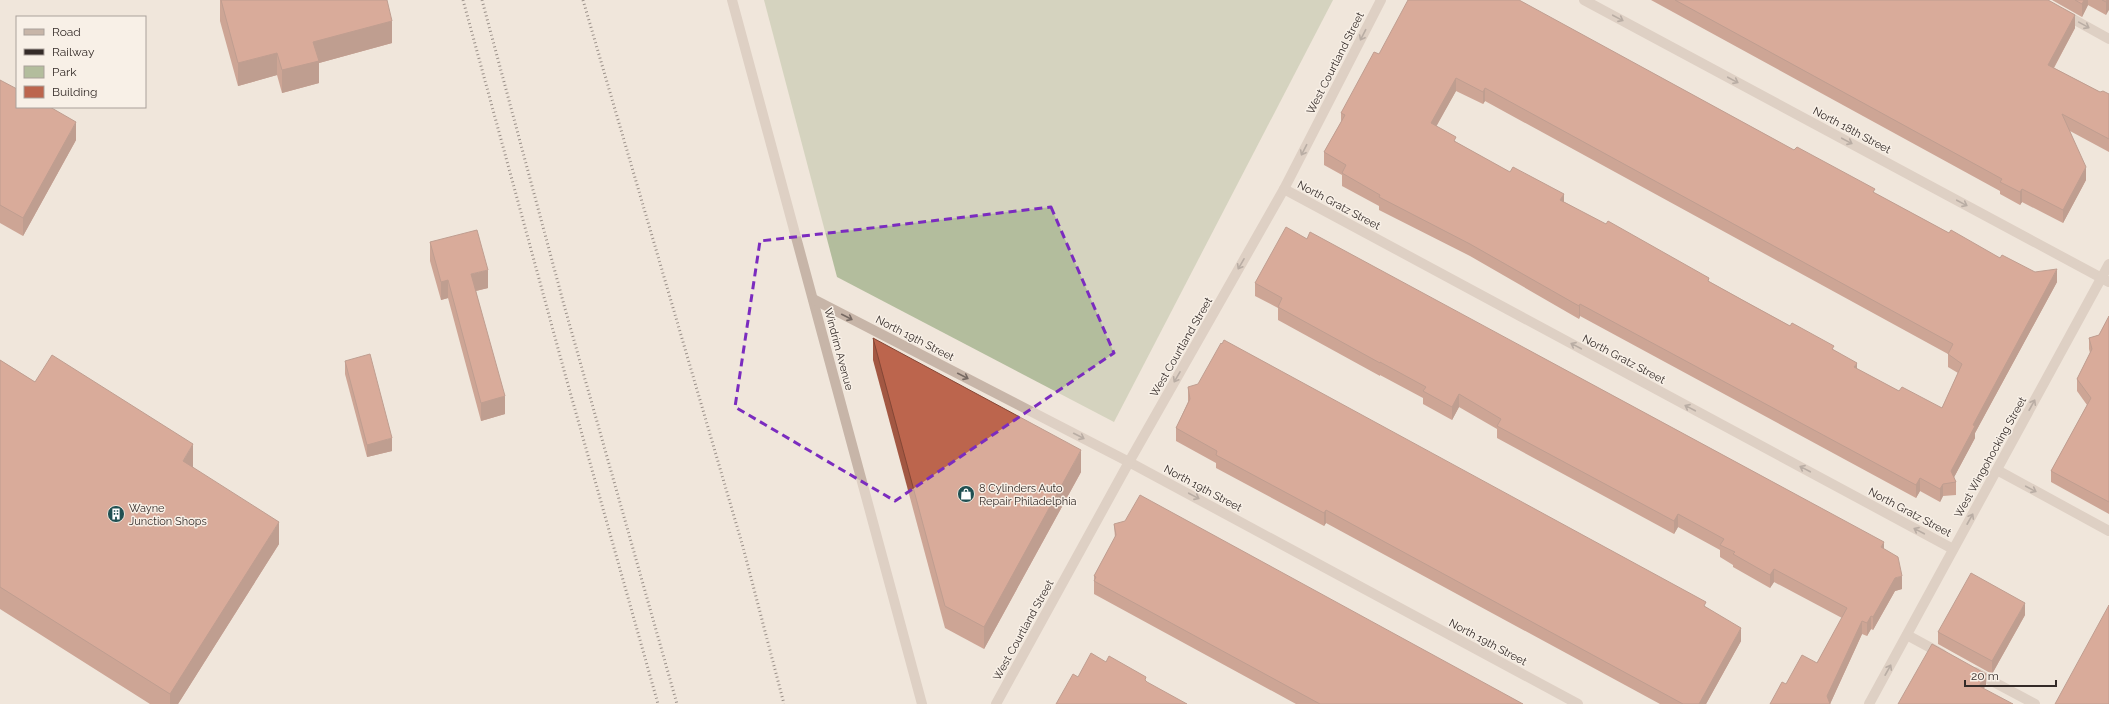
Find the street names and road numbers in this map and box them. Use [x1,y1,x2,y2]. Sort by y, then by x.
street label: West Courtland Street [1304,10,1367,116]
street label: North 18th Street [1811,104,1893,157]
street label: North Gratz Street [1295,178,1383,233]
street label: West Courtland Street [1148,295,1215,399]
street label: Windrim Avenue [821,307,856,392]
street label: North 19th Street [873,313,956,364]
street label: North Gratz Street [1580,332,1668,387]
street label: West Wingohocking Street [1952,394,2029,520]
street label: North 19th Street [1162,462,1244,515]
street label: North Gratz Street [1866,485,1954,540]
street label: West Courtland Street [990,578,1057,683]
street label: North 19th Street [1447,616,1529,669]

